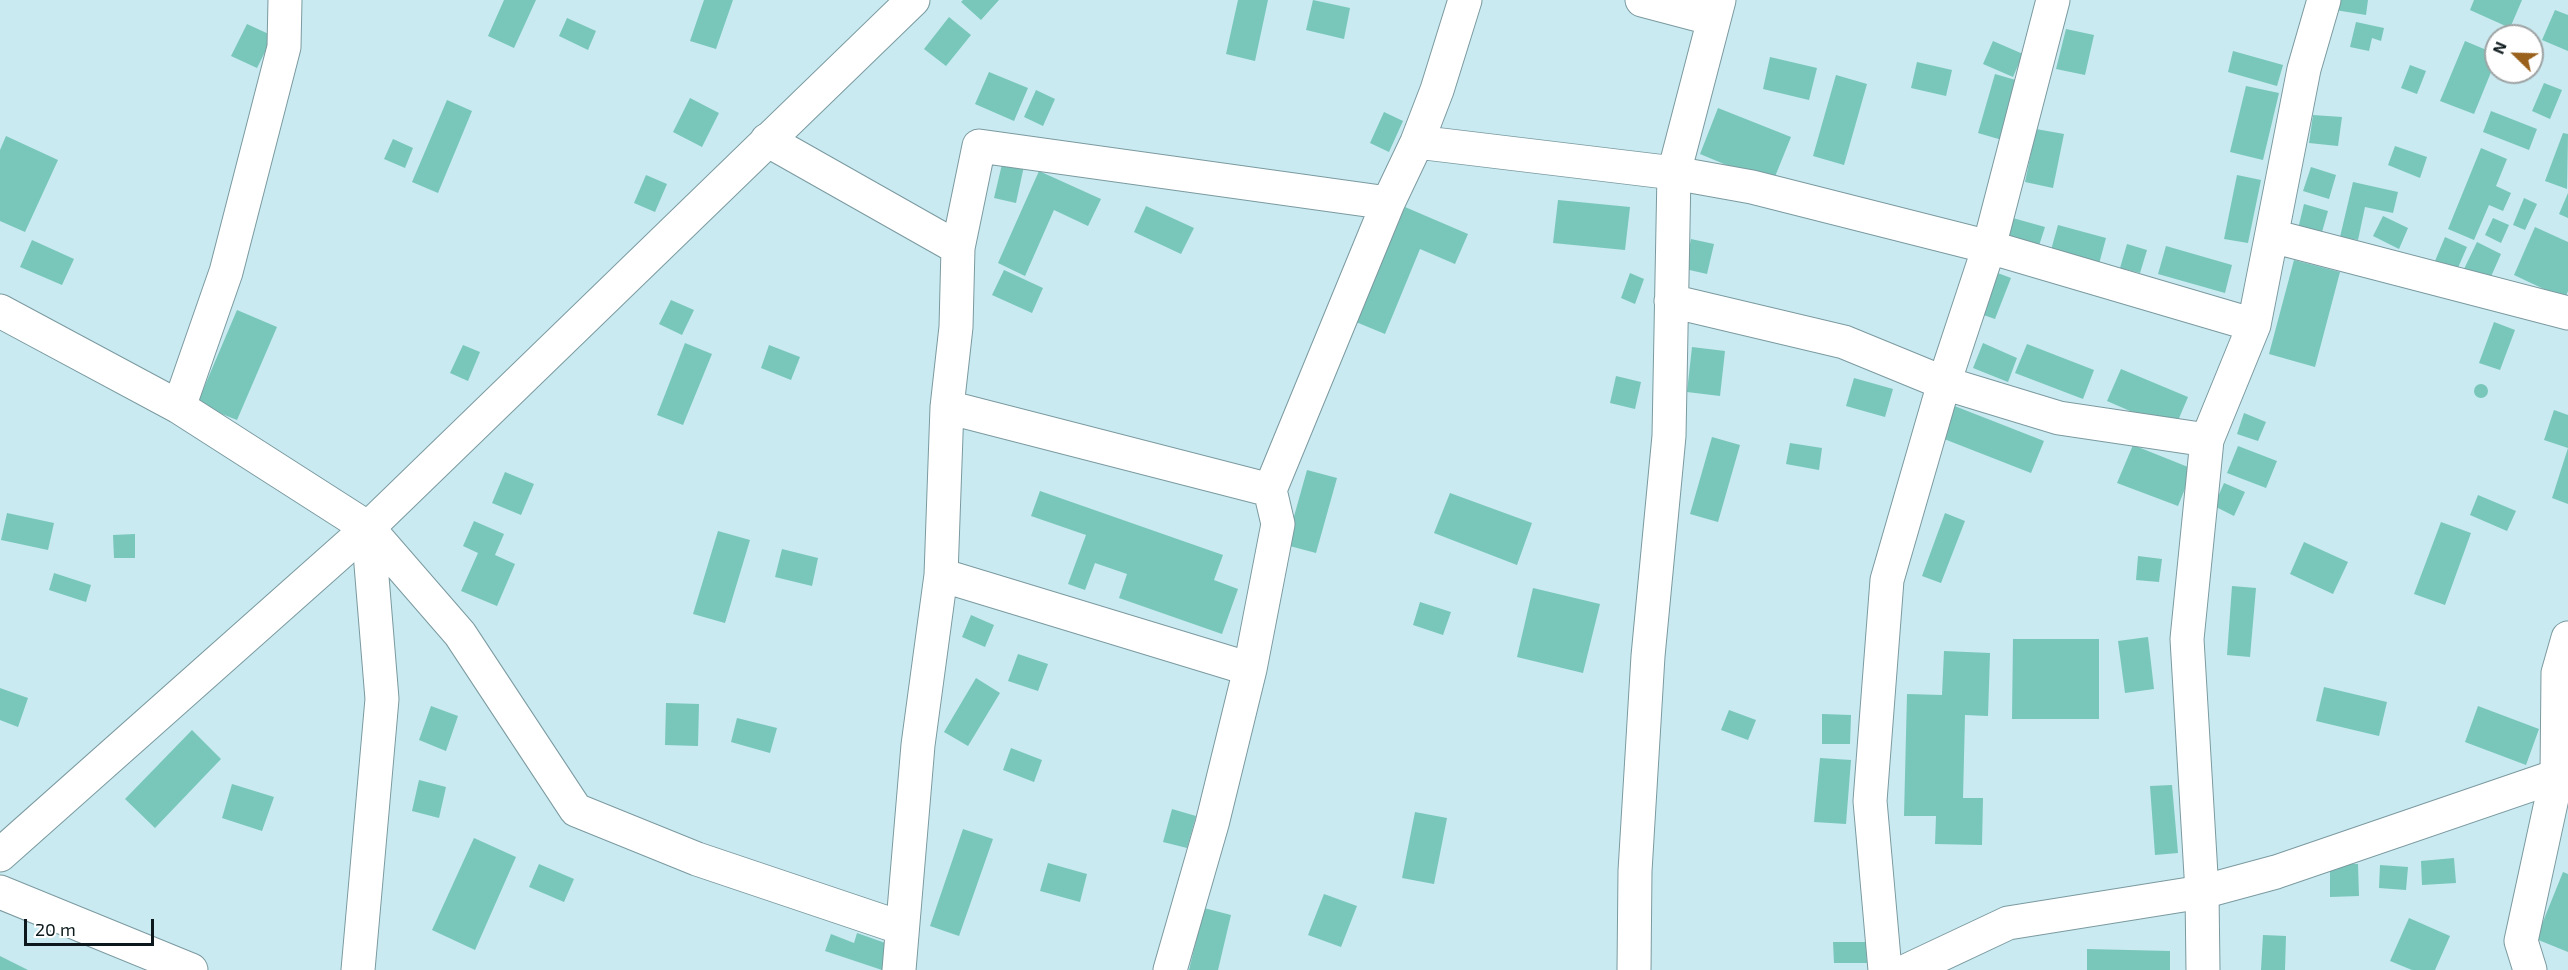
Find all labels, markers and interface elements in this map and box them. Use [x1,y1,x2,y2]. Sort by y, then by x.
north arrow [2484,24,2544,84]
text: N [2488,39,2510,57]
scale bar [27,907,158,945]
text: 20 m [35,918,76,940]

